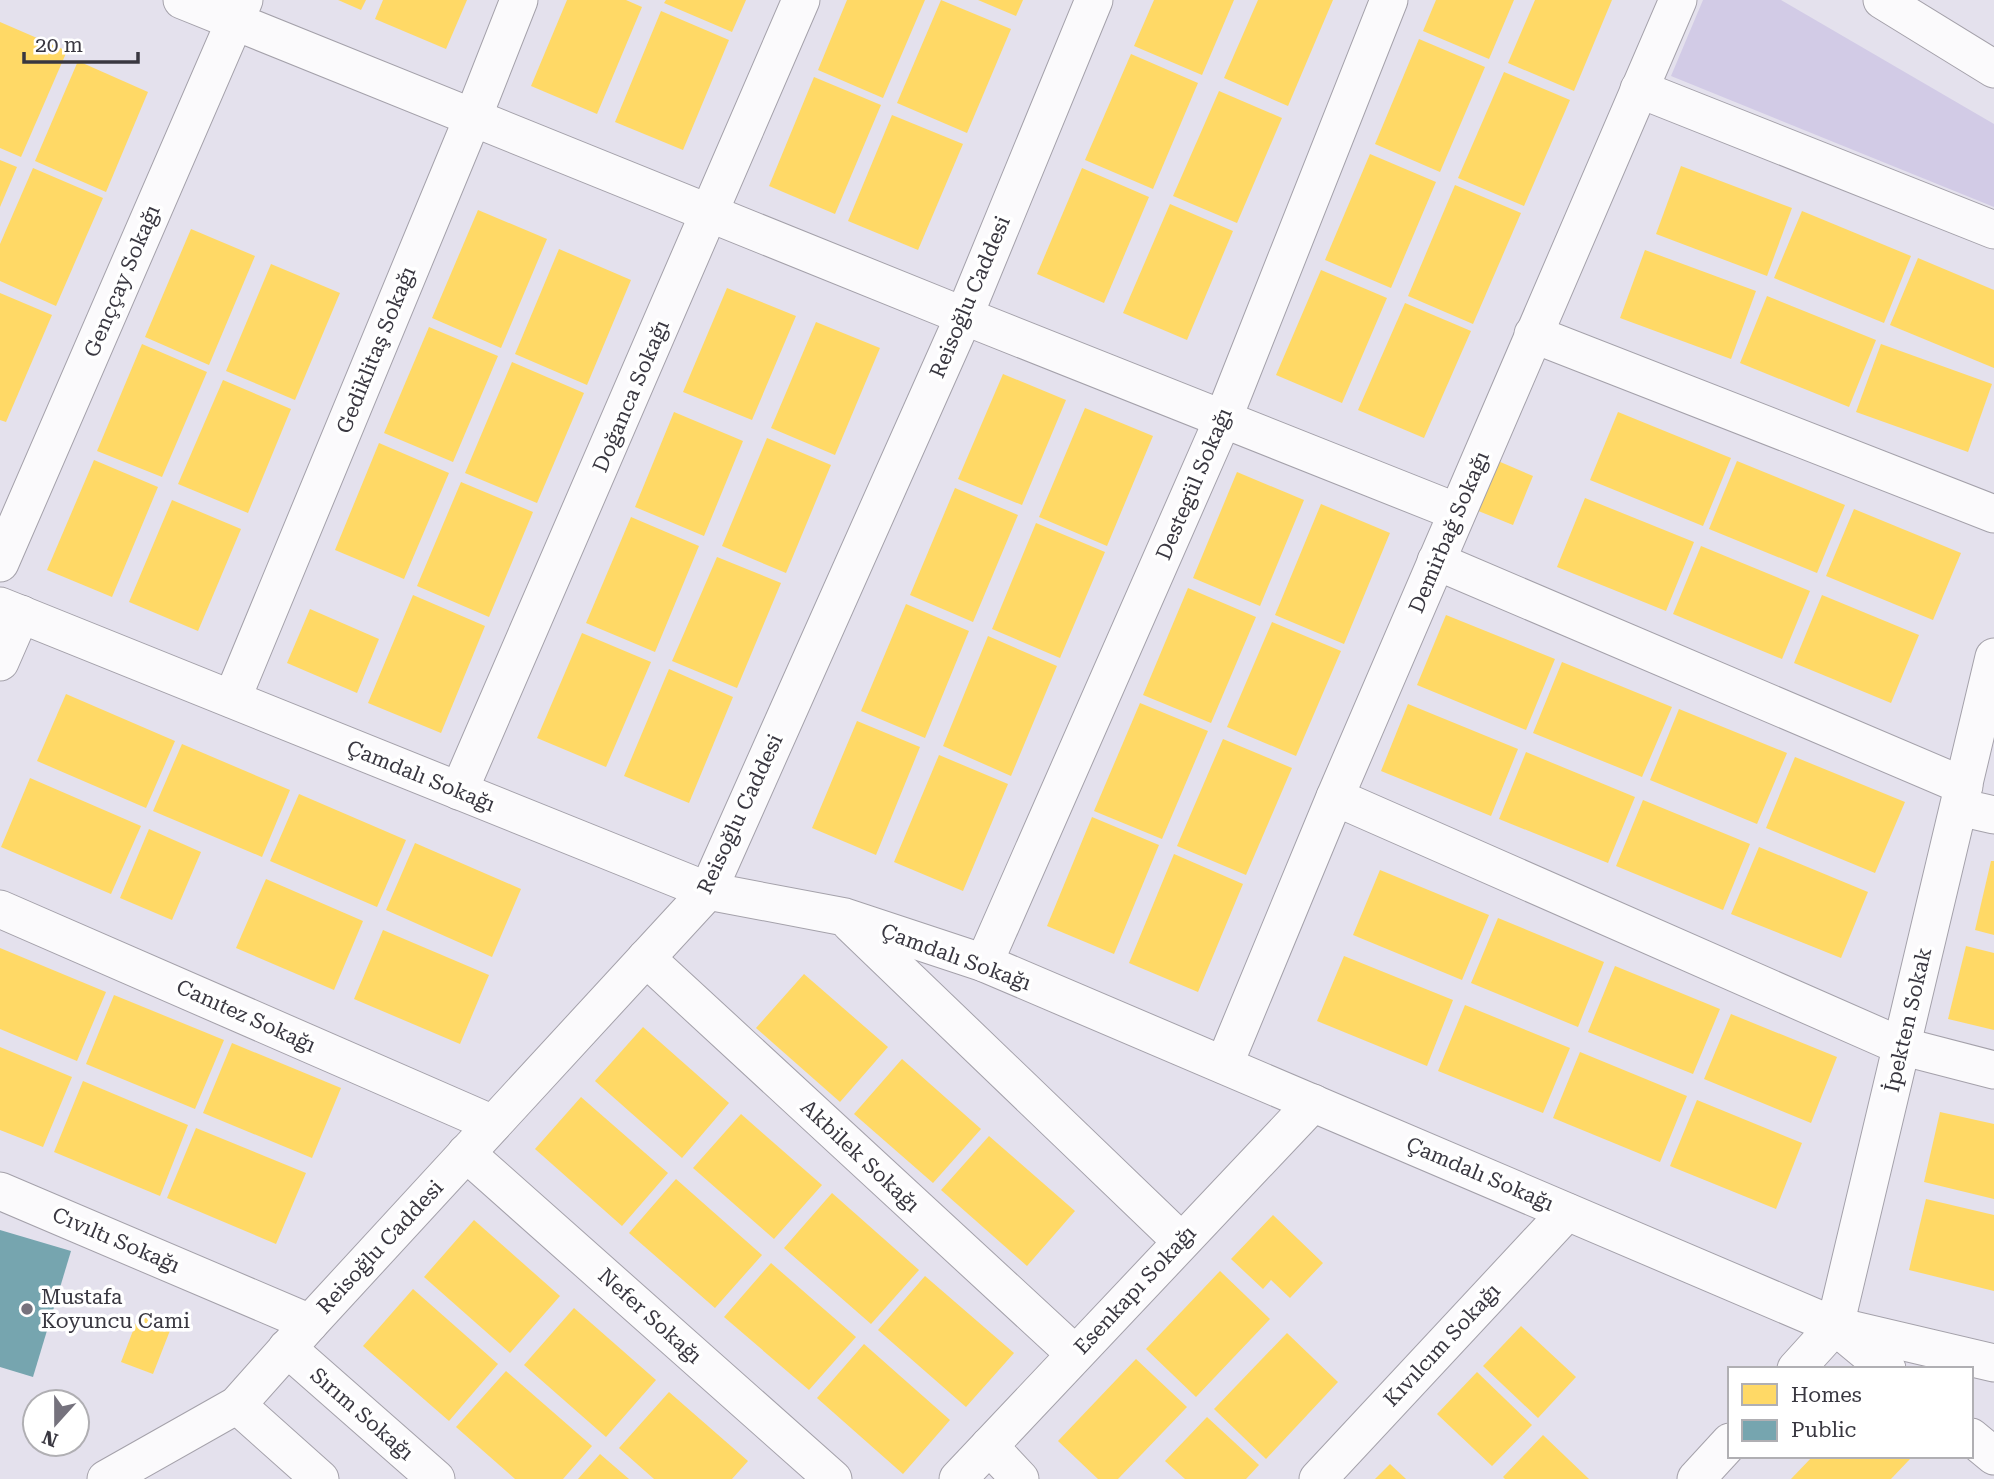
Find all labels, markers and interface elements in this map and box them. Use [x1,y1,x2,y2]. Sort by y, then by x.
scale bar [24,21,138,65]
text: 20 m [35,33,83,57]
street label: Genççay Sokağı [79,201,165,361]
street label: Reisoğlu Caddesi [925,212,1015,382]
street label: Gediklitaş Sokağı [332,263,421,437]
street label: Doğanca Sokağı [588,316,674,476]
street label: Destegül Sokağı [1151,404,1237,564]
street label: Demirbağ Sokağı [1404,447,1494,616]
street label: Reisoğlu Caddesi [692,730,788,898]
street label: Çamdalı Sokağı [343,735,499,817]
street label: Çamdalı Sokağı [878,919,1035,995]
street label: İpekten Sokak [1880,945,1936,1095]
street label: Canıtez Sokağı [173,975,320,1058]
street label: Akbilek Sokağı [796,1095,924,1217]
street label: Çamdalı Sokağı [1403,1132,1558,1216]
street label: Reisoğlu Caddesi [312,1175,448,1319]
street label: Cıvıltı Sokağı [49,1202,184,1278]
street label: Esenkapı Sokağı [1069,1221,1201,1359]
street label: Nefer Sokağı [593,1263,707,1369]
street label: Kıvılcım Sokağı [1379,1278,1505,1411]
place label: Mustafa Koyuncu Cami [41,1285,190,1333]
marker: Mustafa Koyuncu Cami [19,1301,35,1317]
street label: Sırım Sokağı [306,1363,419,1465]
legend [1728,1367,1973,1458]
text: Homes [1791,1383,1862,1407]
north arrow [21,1388,91,1458]
text: Public [1791,1418,1857,1442]
text: N [39,1425,61,1452]

